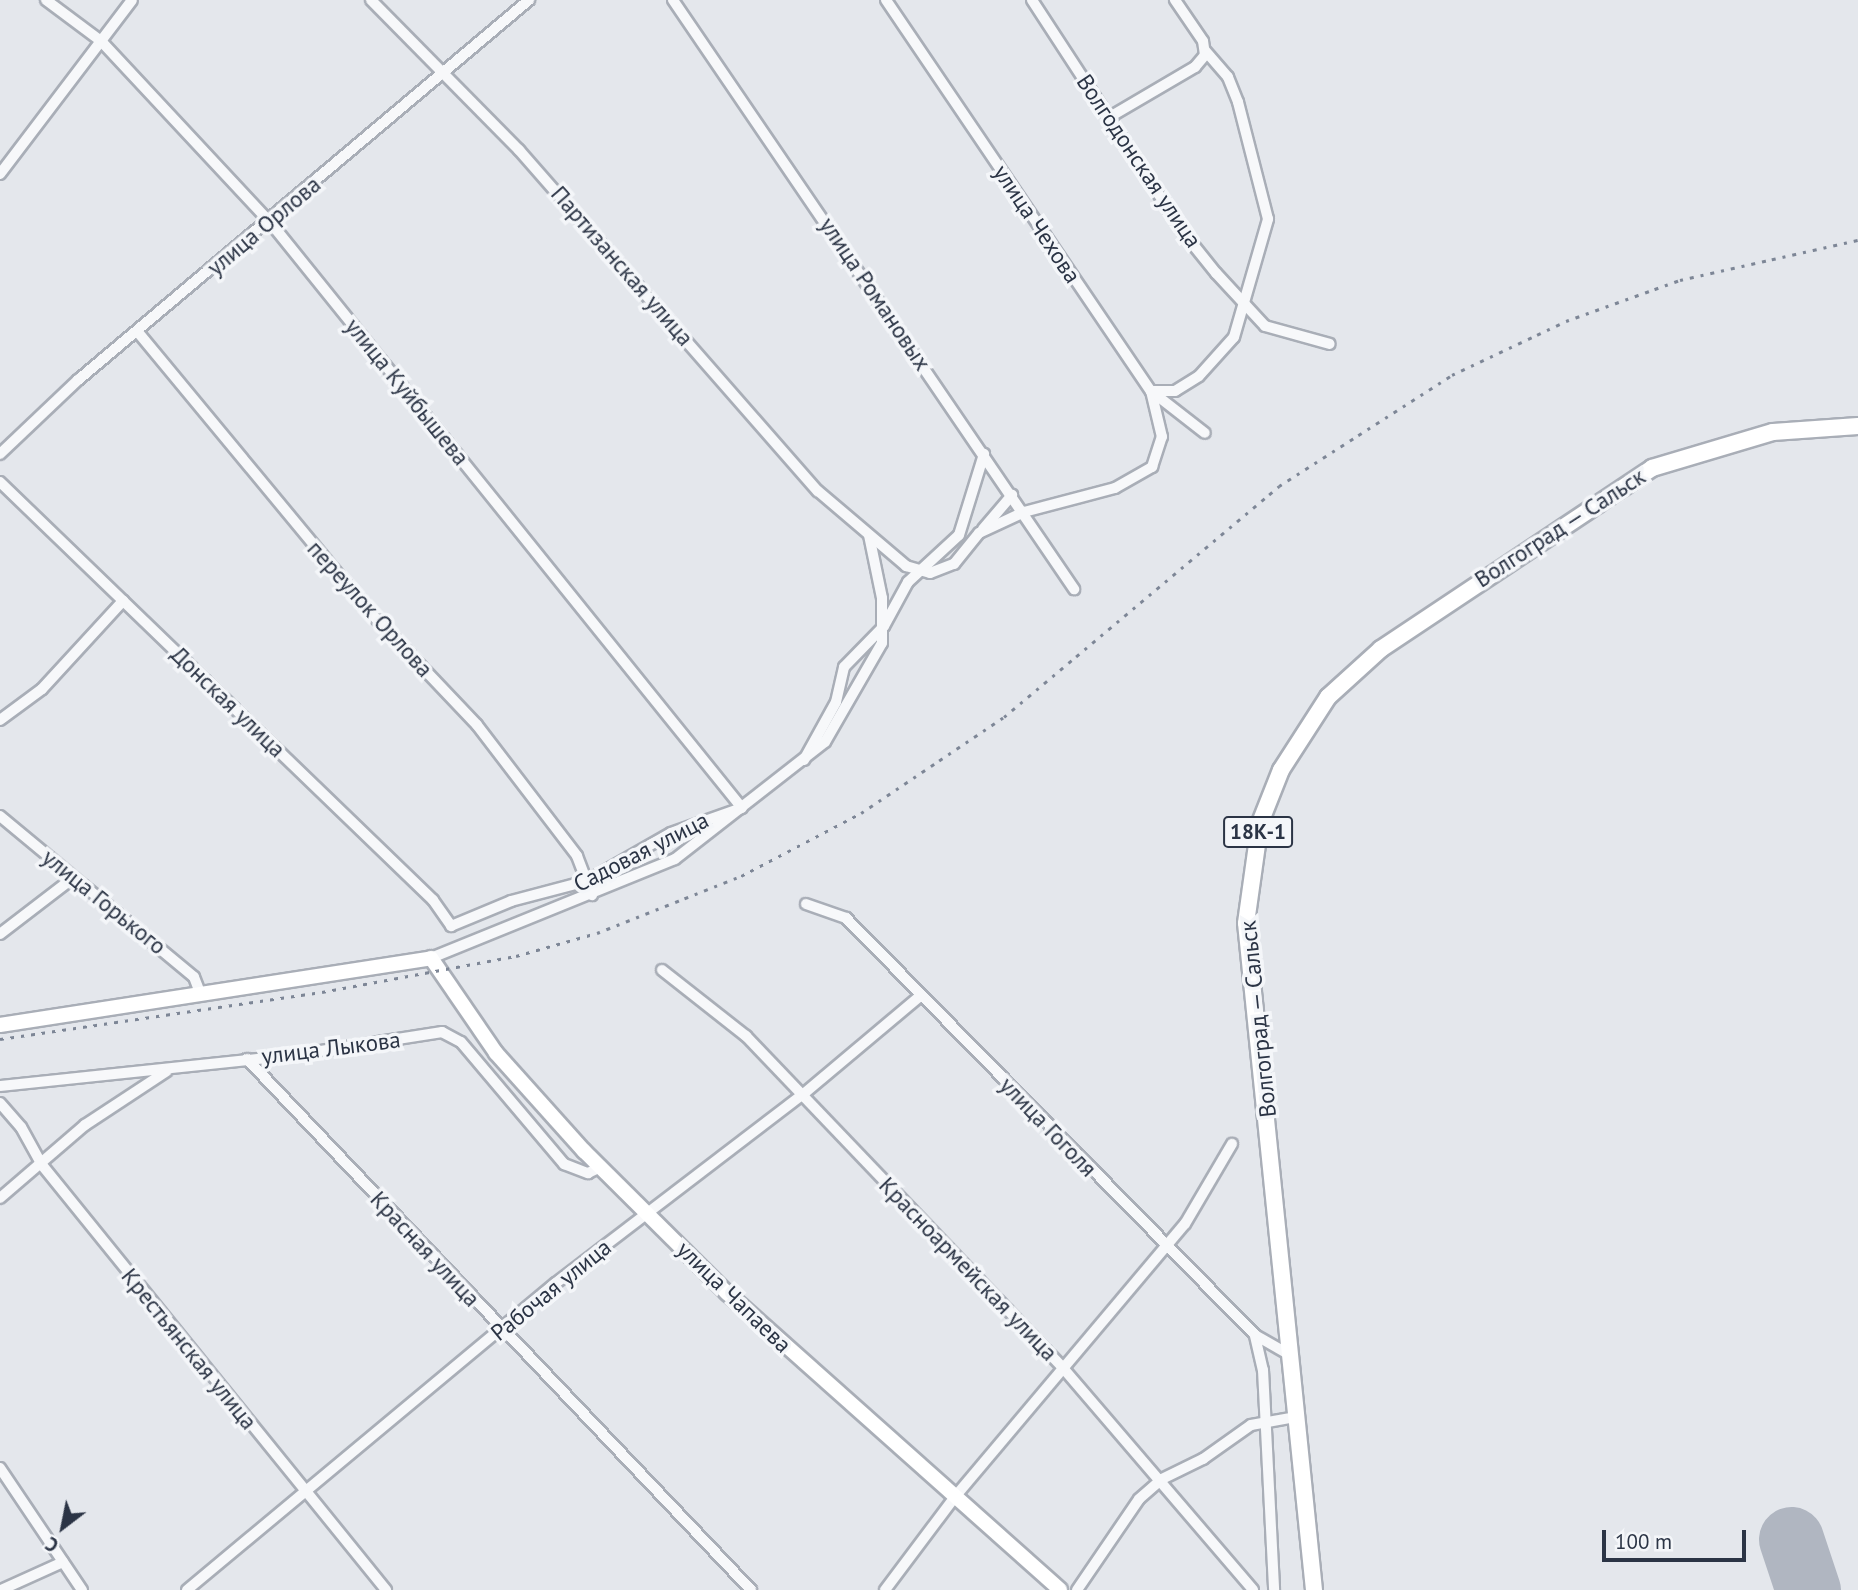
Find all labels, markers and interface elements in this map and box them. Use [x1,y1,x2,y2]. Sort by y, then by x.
street label: Волгодонская улица [1071,69,1207,253]
street label: улица Чехова [987,160,1087,288]
street label: улица Орлова [202,171,326,281]
street label: Партизанская улица [545,180,699,352]
street label: улица Романовых [814,212,936,376]
street label: улица Куйбышева [339,313,475,471]
street label: Волгоград — Сальск [1468,462,1652,594]
street label: переулок Орлова [302,535,438,683]
street label: Донская улица [165,641,291,763]
street label: Садовая улица [569,806,713,898]
road number: 18К-1 [1223,814,1293,850]
street label: улица Горького [37,844,171,960]
street label: Волгоград — Сальск [1234,917,1282,1121]
street label: улица Лыкова [260,1026,402,1070]
street label: улица Гоголя [994,1072,1102,1182]
street label: Красноармейская улица [873,1172,1063,1366]
street label: Красная улица [365,1186,485,1312]
street label: Рабочая улица [485,1233,617,1347]
street label: улица Чапаева [671,1236,797,1358]
street label: Крестьянская улица [116,1263,262,1435]
north arrow [28,1492,98,1562]
scale bar [1606,1516,1750,1560]
text: 100 m [1615,1528,1672,1555]
text: С [41,1532,63,1558]

